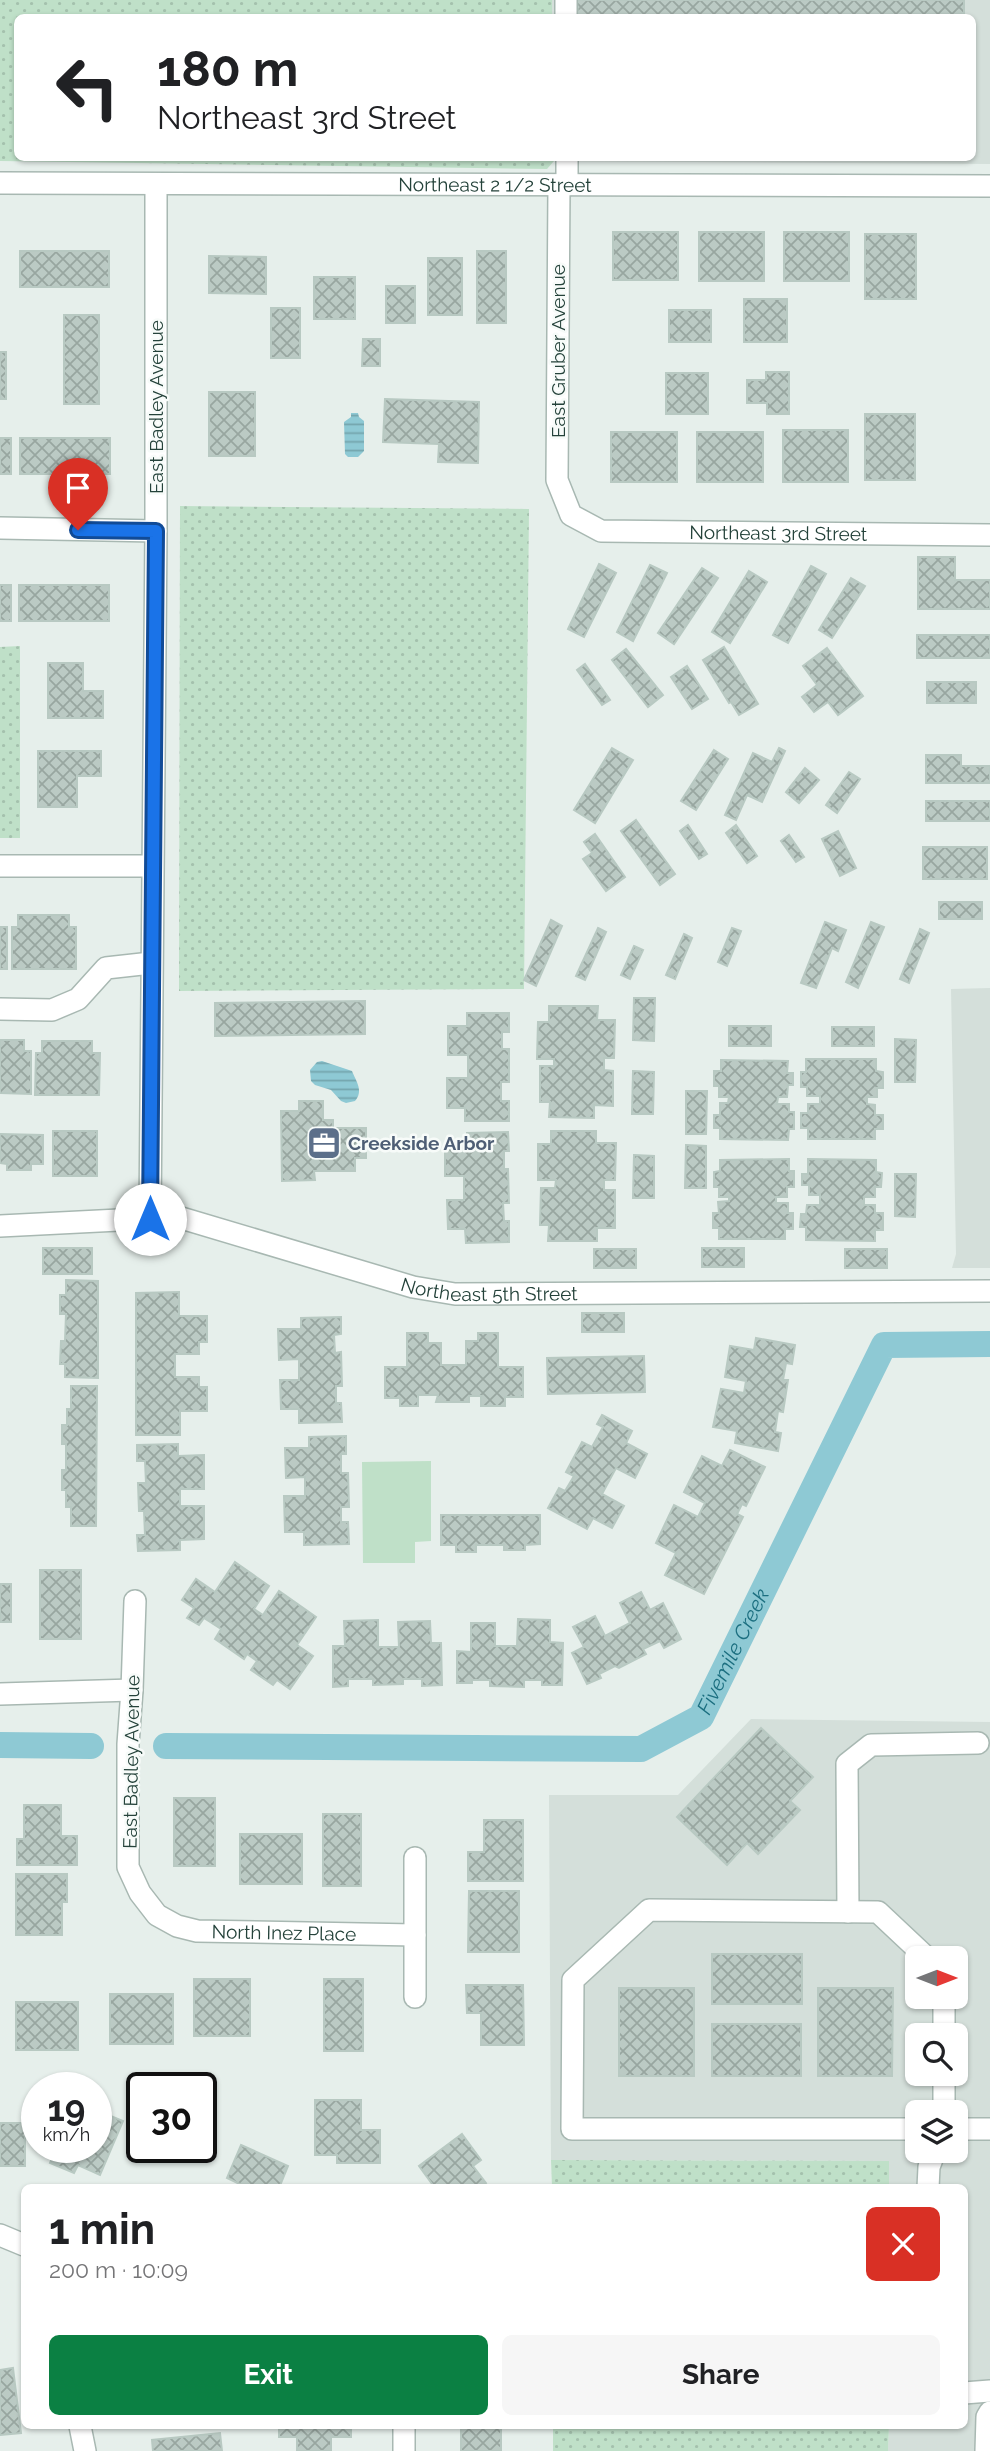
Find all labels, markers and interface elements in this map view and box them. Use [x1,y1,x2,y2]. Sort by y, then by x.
text: 180 m [157,40,298,97]
icon: left [42,42,133,133]
text: Northeast 3rd Street [157,99,456,136]
street label: Northeast 2 1/2 Street [398,173,592,196]
street label: East Gruber Avenue [547,264,569,438]
street label: East Badley Avenue [145,320,167,494]
pin [48,458,108,530]
icon: arrive [59,469,97,507]
street label: Northeast 3rd Street [689,521,868,545]
office icon: Creekside Arbor [305,1124,343,1162]
place label: Creekside Arbor [348,1132,495,1154]
position arrow [113,1182,187,1256]
street label: Northeast 5th Street [398,1273,578,1305]
water label: Fivemile Creek [691,1584,774,1718]
street label: East Badley Avenue [118,1675,144,1849]
street label: North Inez Place [211,1920,356,1945]
north arrow [905,1946,968,2009]
map controls [905,1946,968,2163]
button: search [905,2023,968,2086]
speed limit sign: 30 [126,2072,217,2163]
text: 19 [48,2088,85,2129]
button: layers [905,2100,968,2163]
text: km/h [43,2124,90,2145]
text: 1 min [49,2205,155,2254]
button: close [866,2207,940,2281]
text: 200 m · 10:09 [49,2256,188,2283]
button: Exit [49,2335,488,2415]
button: Share [502,2335,940,2415]

